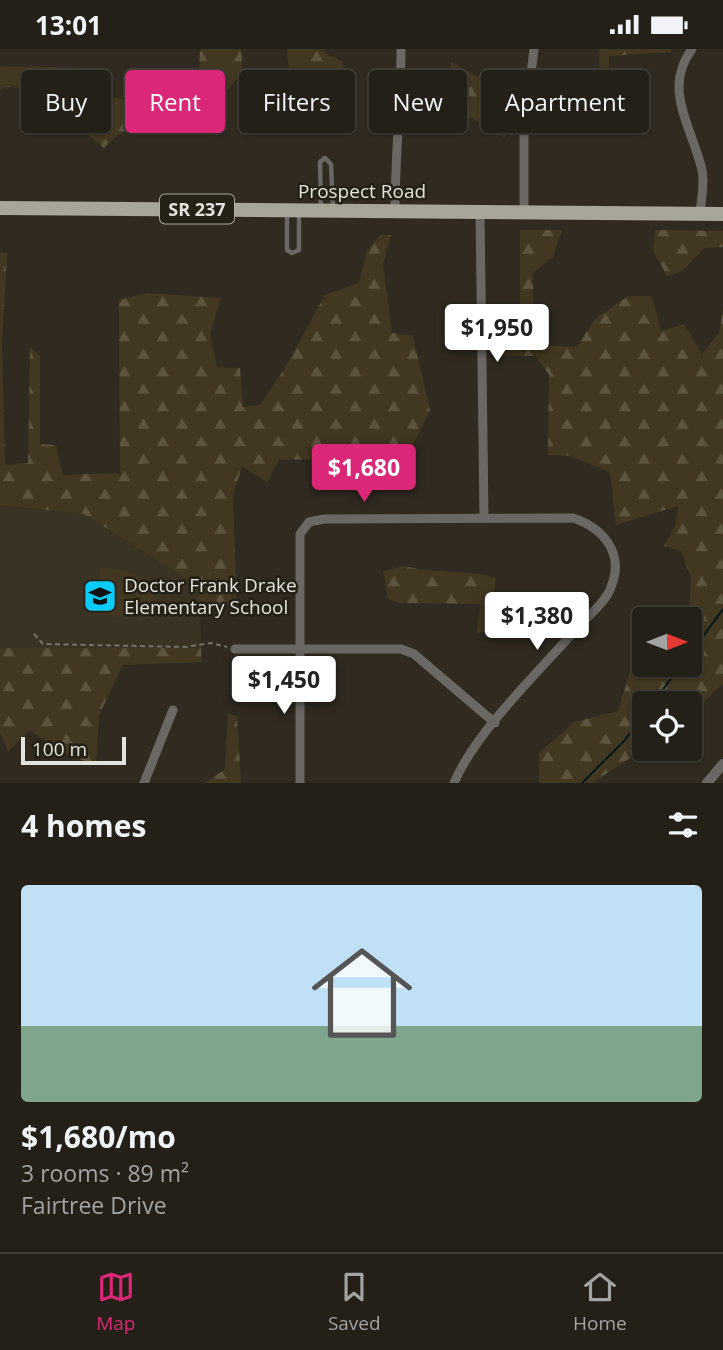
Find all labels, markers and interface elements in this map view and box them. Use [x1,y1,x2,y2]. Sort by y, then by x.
text: 13:01 [35,7,102,43]
chip: Buy [21,70,111,133]
chip: Rent [125,70,225,133]
chip: Filters [239,70,355,133]
chip: New [369,70,467,133]
chip: Apartment [481,70,649,133]
street label: Prospect Road [298,178,426,204]
road number: SR 237 [160,195,234,223]
pin: $1,950 [440,305,554,364]
text: $1,950 [461,311,533,343]
pin: $1,680 [307,445,421,504]
text: $1,680 [328,451,400,483]
place label: Doctor Frank Drake Elementary School [124,572,297,620]
school or university icon: Doctor Frank Drake Elementary School [81,577,119,615]
pin: $1,380 [480,593,594,652]
text: $1,380 [501,599,573,631]
north arrow [632,607,702,677]
map controls [632,607,702,761]
pin: $1,450 [227,657,341,716]
text: $1,450 [248,663,320,695]
button: locate [632,691,702,761]
scale bar [21,734,126,766]
text: 100 m [32,736,87,762]
text: 4 homes [21,805,146,846]
icon: filters [664,806,702,844]
icon: home [299,930,425,1056]
text: $1,680/mo [21,1116,176,1157]
text: 3 rooms · 89 m² [21,1157,189,1189]
text: Fairtree Drive [21,1189,167,1221]
tab: Map [96,1268,135,1336]
tab: Saved [328,1268,381,1336]
tab: Home [573,1268,627,1336]

